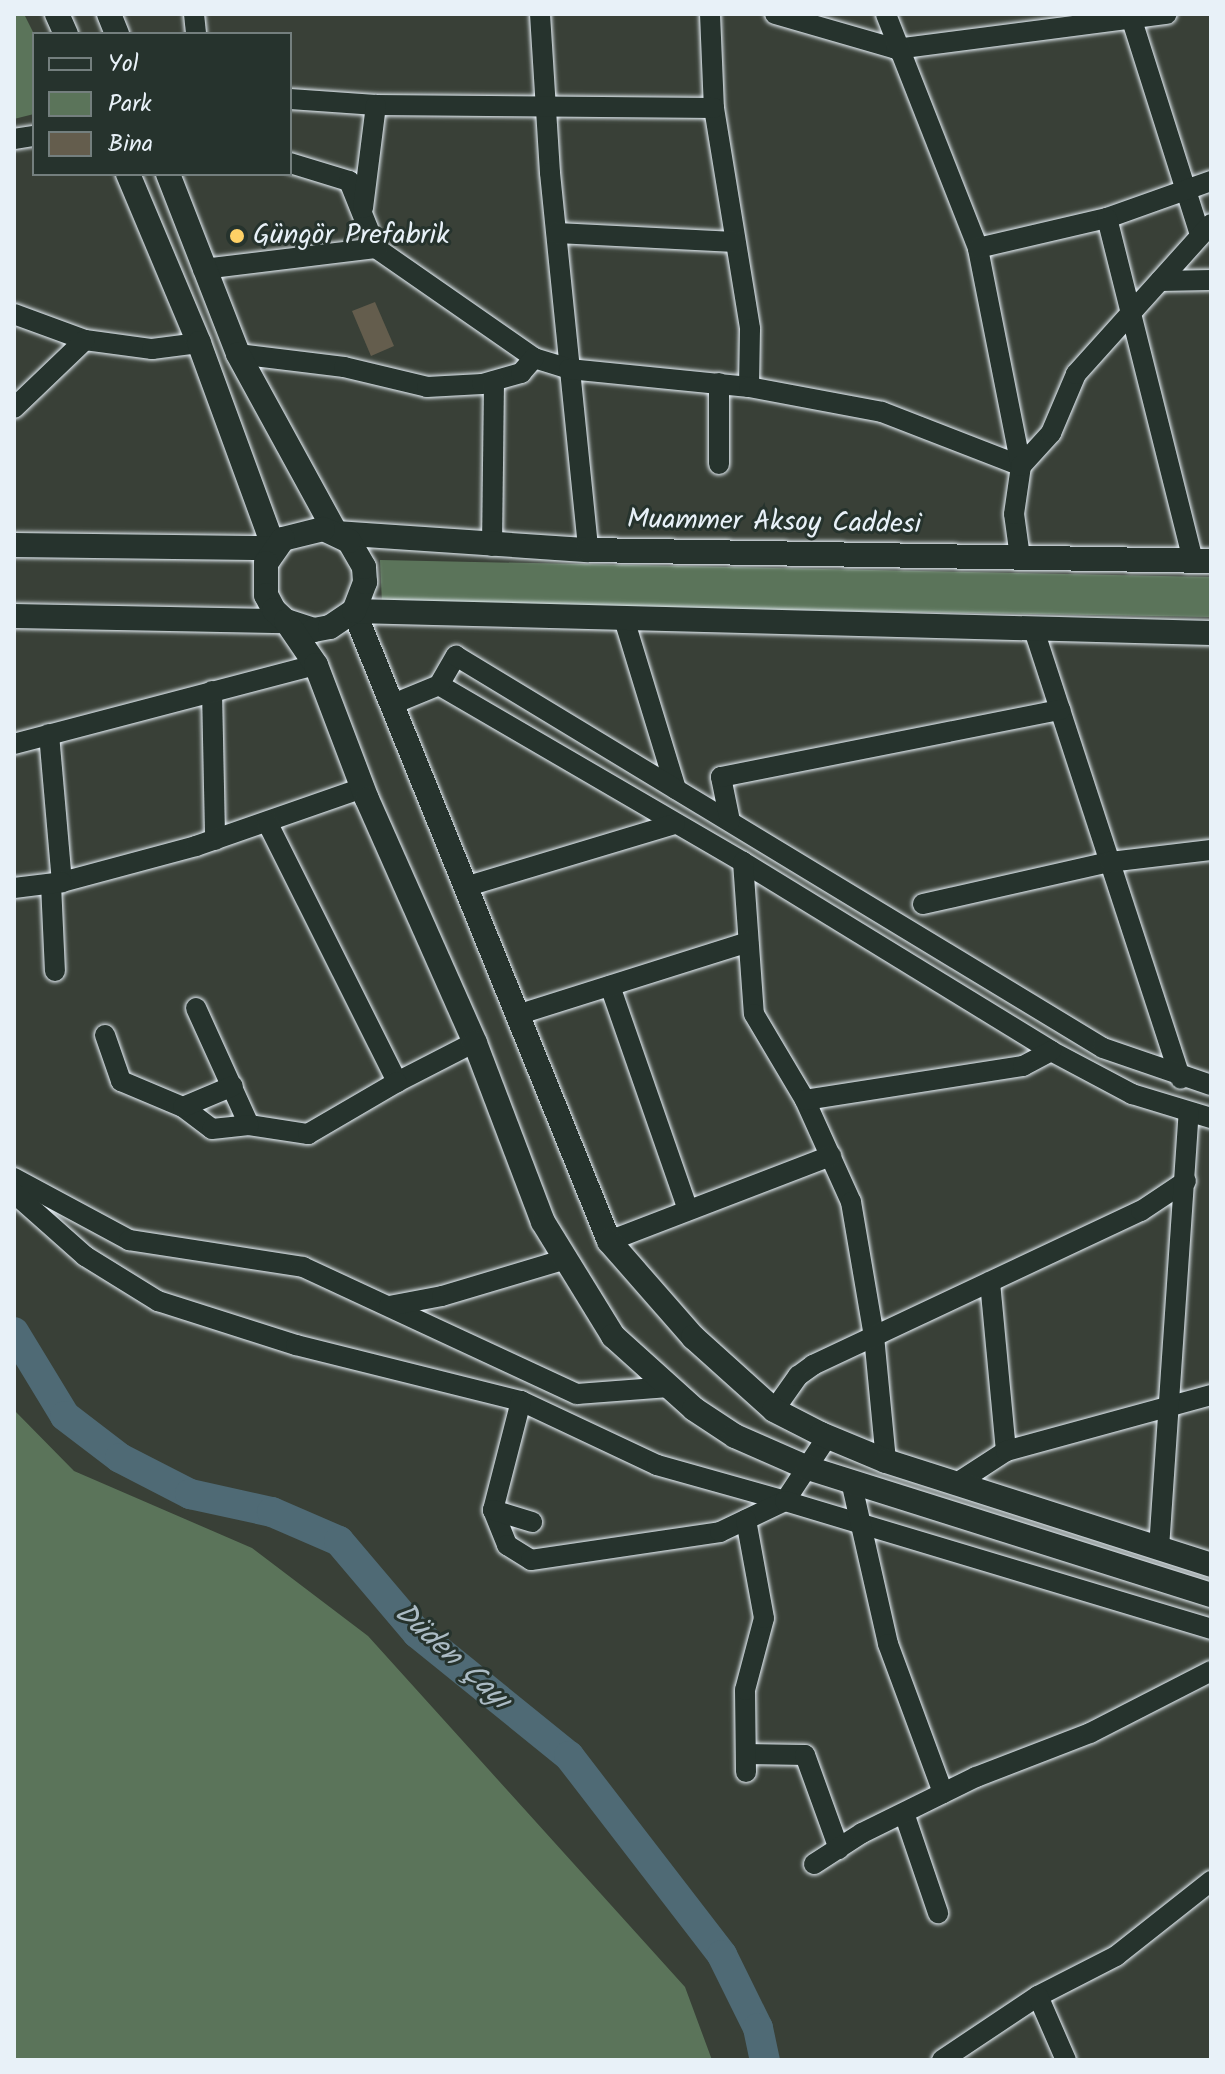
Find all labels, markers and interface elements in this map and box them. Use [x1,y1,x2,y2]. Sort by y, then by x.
legend [32,32,292,176]
text: Yol [108,45,139,84]
text: Park [108,85,152,124]
text: Bina [108,125,153,164]
place label: Güngör Prefabrik [253,219,449,253]
marker: Güngör Prefabrik [228,227,246,245]
street label: Muammer Aksoy Caddesi [626,504,922,542]
water label: Düden Çayı [386,1595,518,1719]

